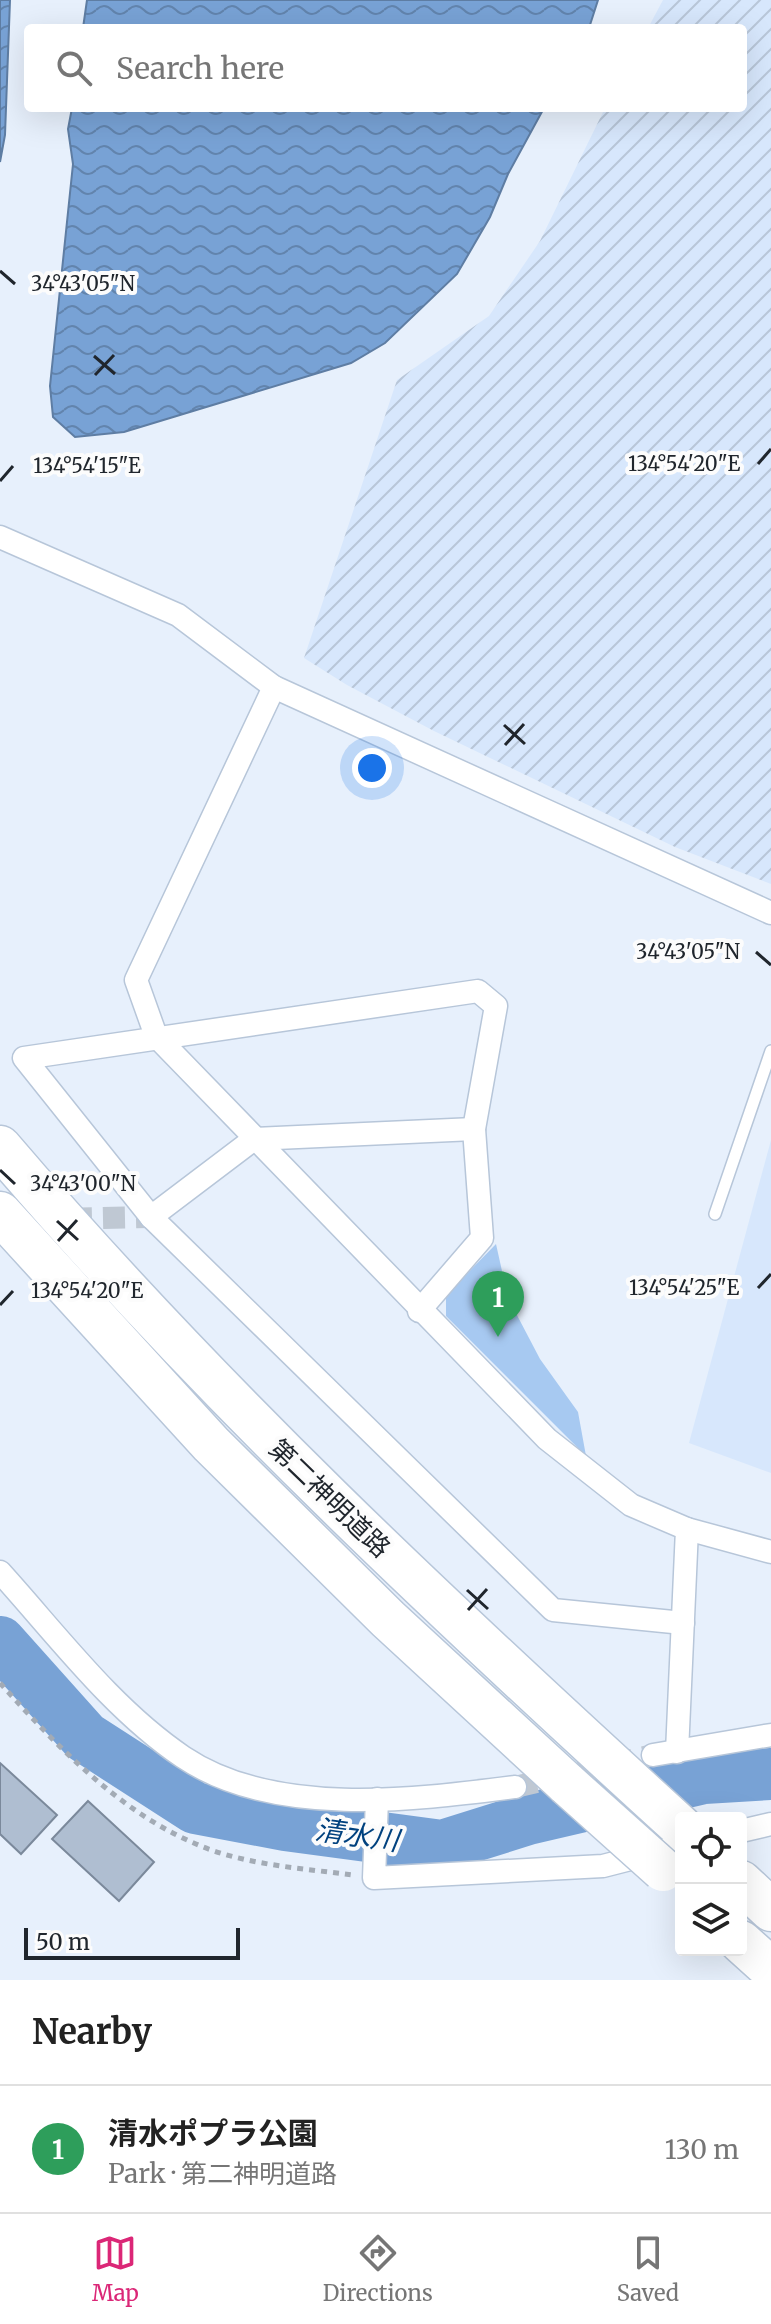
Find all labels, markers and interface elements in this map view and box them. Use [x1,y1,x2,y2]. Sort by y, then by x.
search box [24,24,747,112]
icon: search [52,46,96,90]
text: Search here [116,49,284,87]
text: 34°43'05"N [31,271,135,296]
text: 134°54'20"E [628,451,740,476]
text: 134°54'15"E [33,453,141,478]
your location [352,748,392,788]
text: 34°43'05"N [636,939,740,964]
text: 34°43'00"N [30,1171,137,1196]
pin: 1 [472,1271,524,1337]
text: 134°54'25"E [629,1275,739,1300]
text: 134°54'20"E [31,1278,143,1303]
street label: 第二神明道路 [262,1432,398,1564]
water label: 清水川 [313,1811,404,1859]
map controls [675,1812,747,1956]
button: locate [675,1812,747,1884]
button: layers [675,1884,747,1956]
scale bar [24,1924,240,1960]
text: 50 m [36,1928,90,1956]
text: Nearby [32,2011,152,2053]
text: 清水ポプラ公園 [108,2114,318,2152]
text: 1 [52,2133,64,2166]
text: 130 m [665,2133,739,2166]
text: Park · 第二神明道路 [108,2157,337,2190]
tab: Map [92,2231,139,2307]
tab: Directions [323,2231,433,2307]
tab: Saved [617,2231,679,2307]

